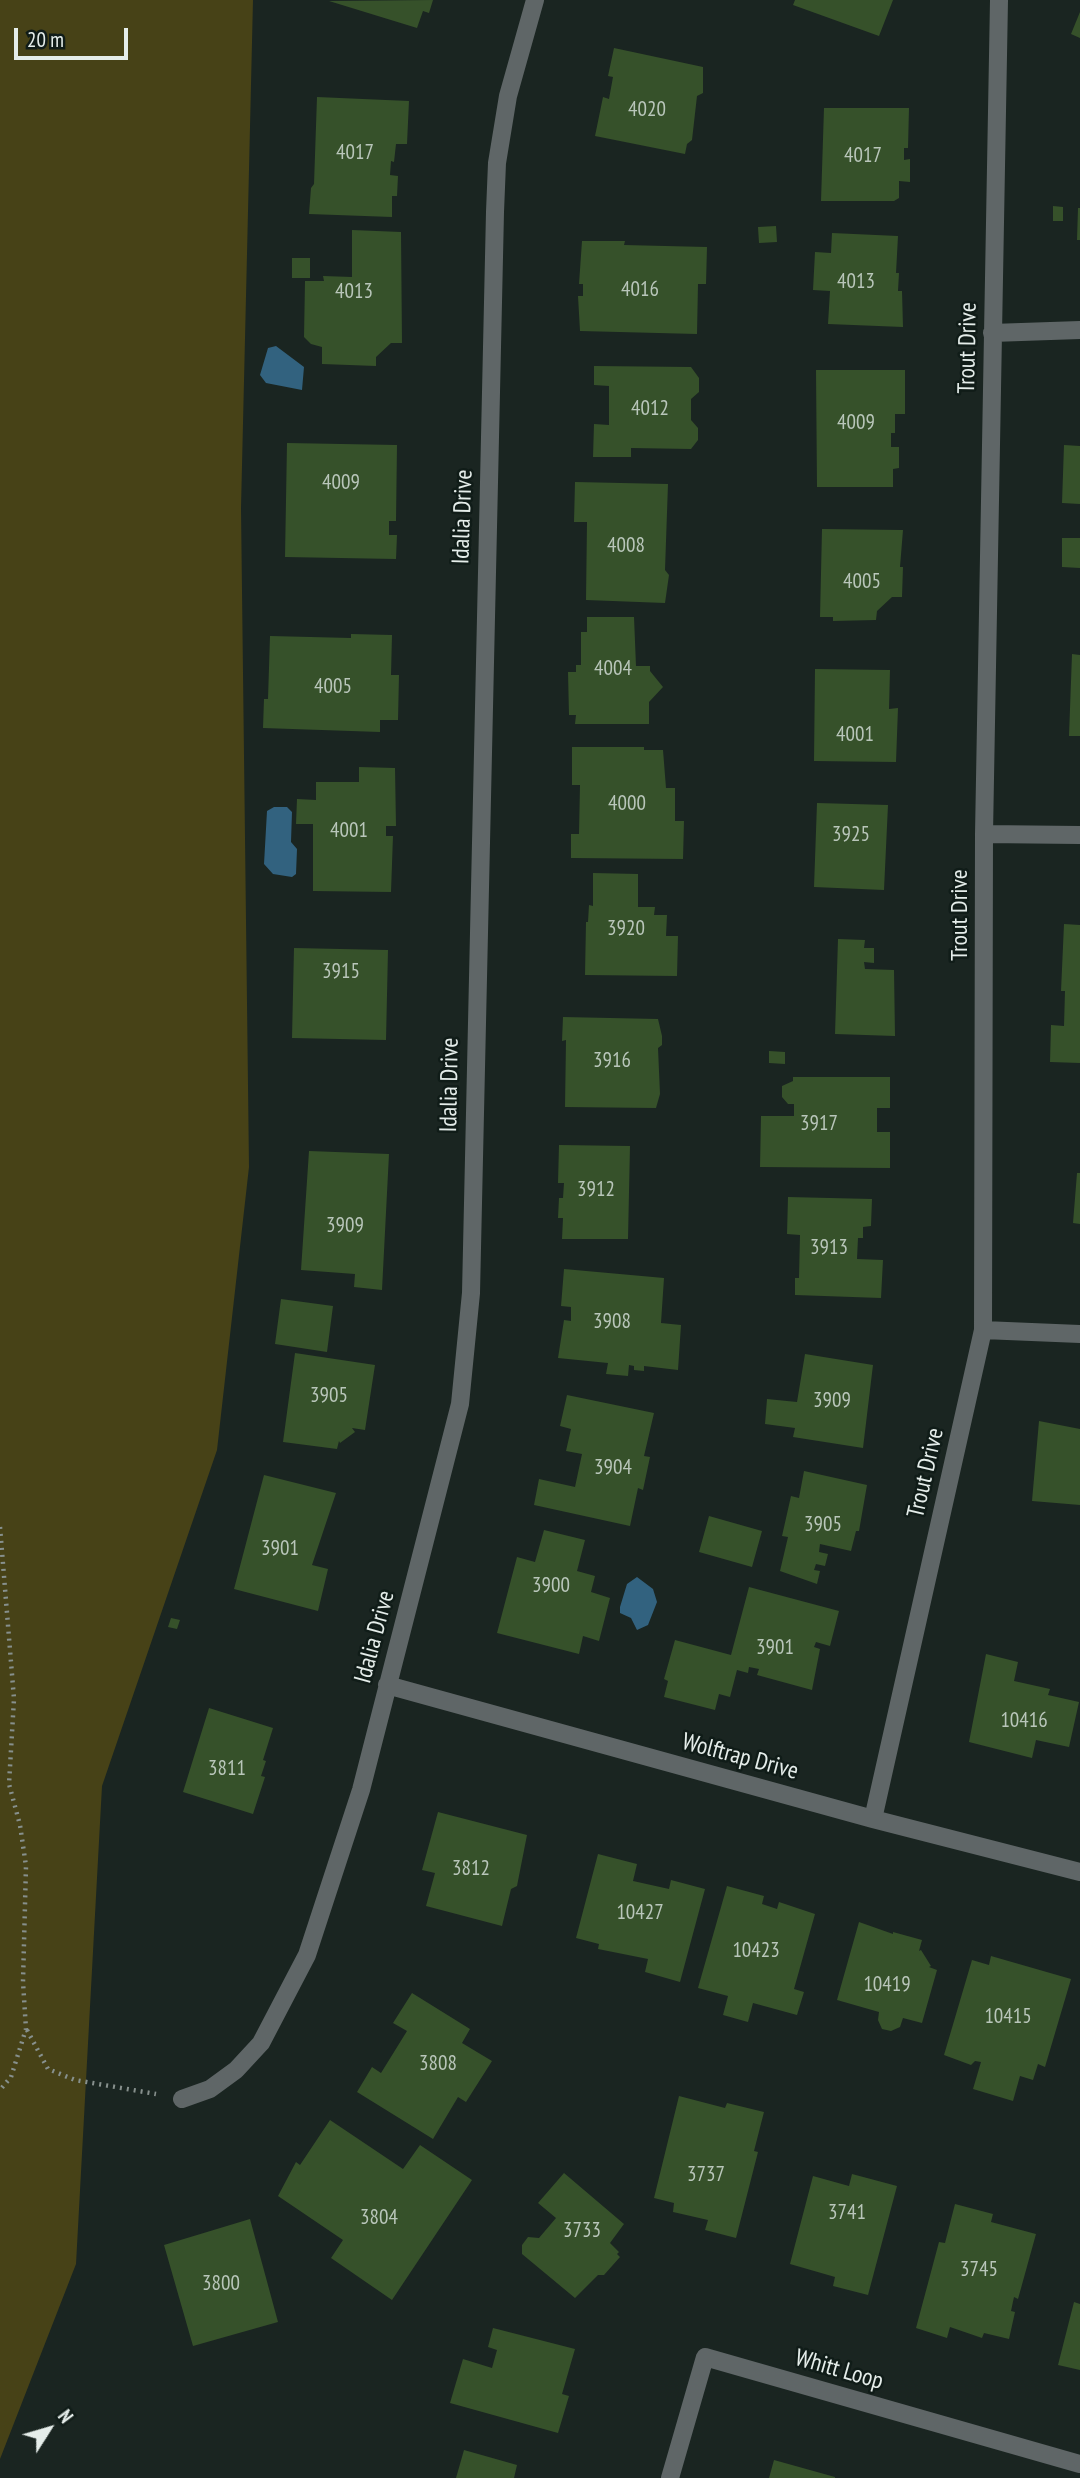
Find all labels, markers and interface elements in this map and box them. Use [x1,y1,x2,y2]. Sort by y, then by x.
scale bar [18,14,131,58]
text: 20 m [27,26,64,53]
house number: 4020 [628,97,666,123]
house number: 4017 [336,140,374,166]
house number: 4017 [844,143,882,169]
house number: 4013 [837,269,875,295]
house number: 4016 [621,277,659,303]
house number: 4013 [335,279,373,305]
street label: Trout Drive [953,302,983,394]
house number: 4012 [631,396,669,422]
house number: 4009 [837,410,875,436]
street label: Idalia Drive [447,469,479,565]
house number: 4009 [322,470,360,496]
house number: 4008 [607,533,645,559]
house number: 4005 [843,569,881,595]
house number: 4004 [594,656,632,682]
house number: 4005 [314,674,352,700]
house number: 4001 [836,722,874,748]
house number: 4000 [608,791,646,817]
house number: 4001 [330,818,368,844]
house number: 3925 [832,822,870,848]
street label: Trout Drive [946,869,974,961]
house number: 3920 [607,916,645,942]
house number: 3915 [322,959,360,985]
street label: Idalia Drive [435,1037,465,1133]
house number: 3916 [593,1048,631,1074]
house number: 3917 [800,1111,838,1137]
house number: 3912 [577,1177,615,1203]
house number: 3909 [326,1213,364,1239]
house number: 3913 [810,1235,848,1261]
house number: 3908 [593,1309,631,1335]
house number: 3905 [310,1383,348,1409]
house number: 3909 [813,1388,851,1414]
street label: Trout Drive [902,1425,950,1521]
house number: 3904 [594,1455,632,1481]
house number: 3905 [804,1512,842,1538]
house number: 3901 [261,1536,299,1562]
house number: 3900 [532,1573,570,1599]
street label: Idalia Drive [349,1588,401,1686]
house number: 3901 [756,1635,794,1661]
house number: 10416 [1000,1708,1048,1734]
street label: Wolftrap Drive [679,1728,801,1786]
house number: 3811 [208,1756,246,1782]
house number: 3812 [452,1856,490,1882]
house number: 10427 [616,1900,664,1926]
house number: 10423 [732,1938,780,1964]
house number: 10419 [863,1972,911,1998]
house number: 10415 [984,2004,1032,2030]
house number: 3808 [419,2051,457,2077]
house number: 3737 [687,2162,725,2188]
house number: 3741 [828,2200,866,2226]
house number: 3804 [360,2205,398,2231]
house number: 3733 [563,2218,601,2244]
house number: 3745 [960,2257,998,2283]
house number: 3800 [202,2271,240,2297]
street label: Whitt Loop [792,2344,886,2396]
north arrow [14,2394,84,2464]
text: N [53,2405,78,2428]

